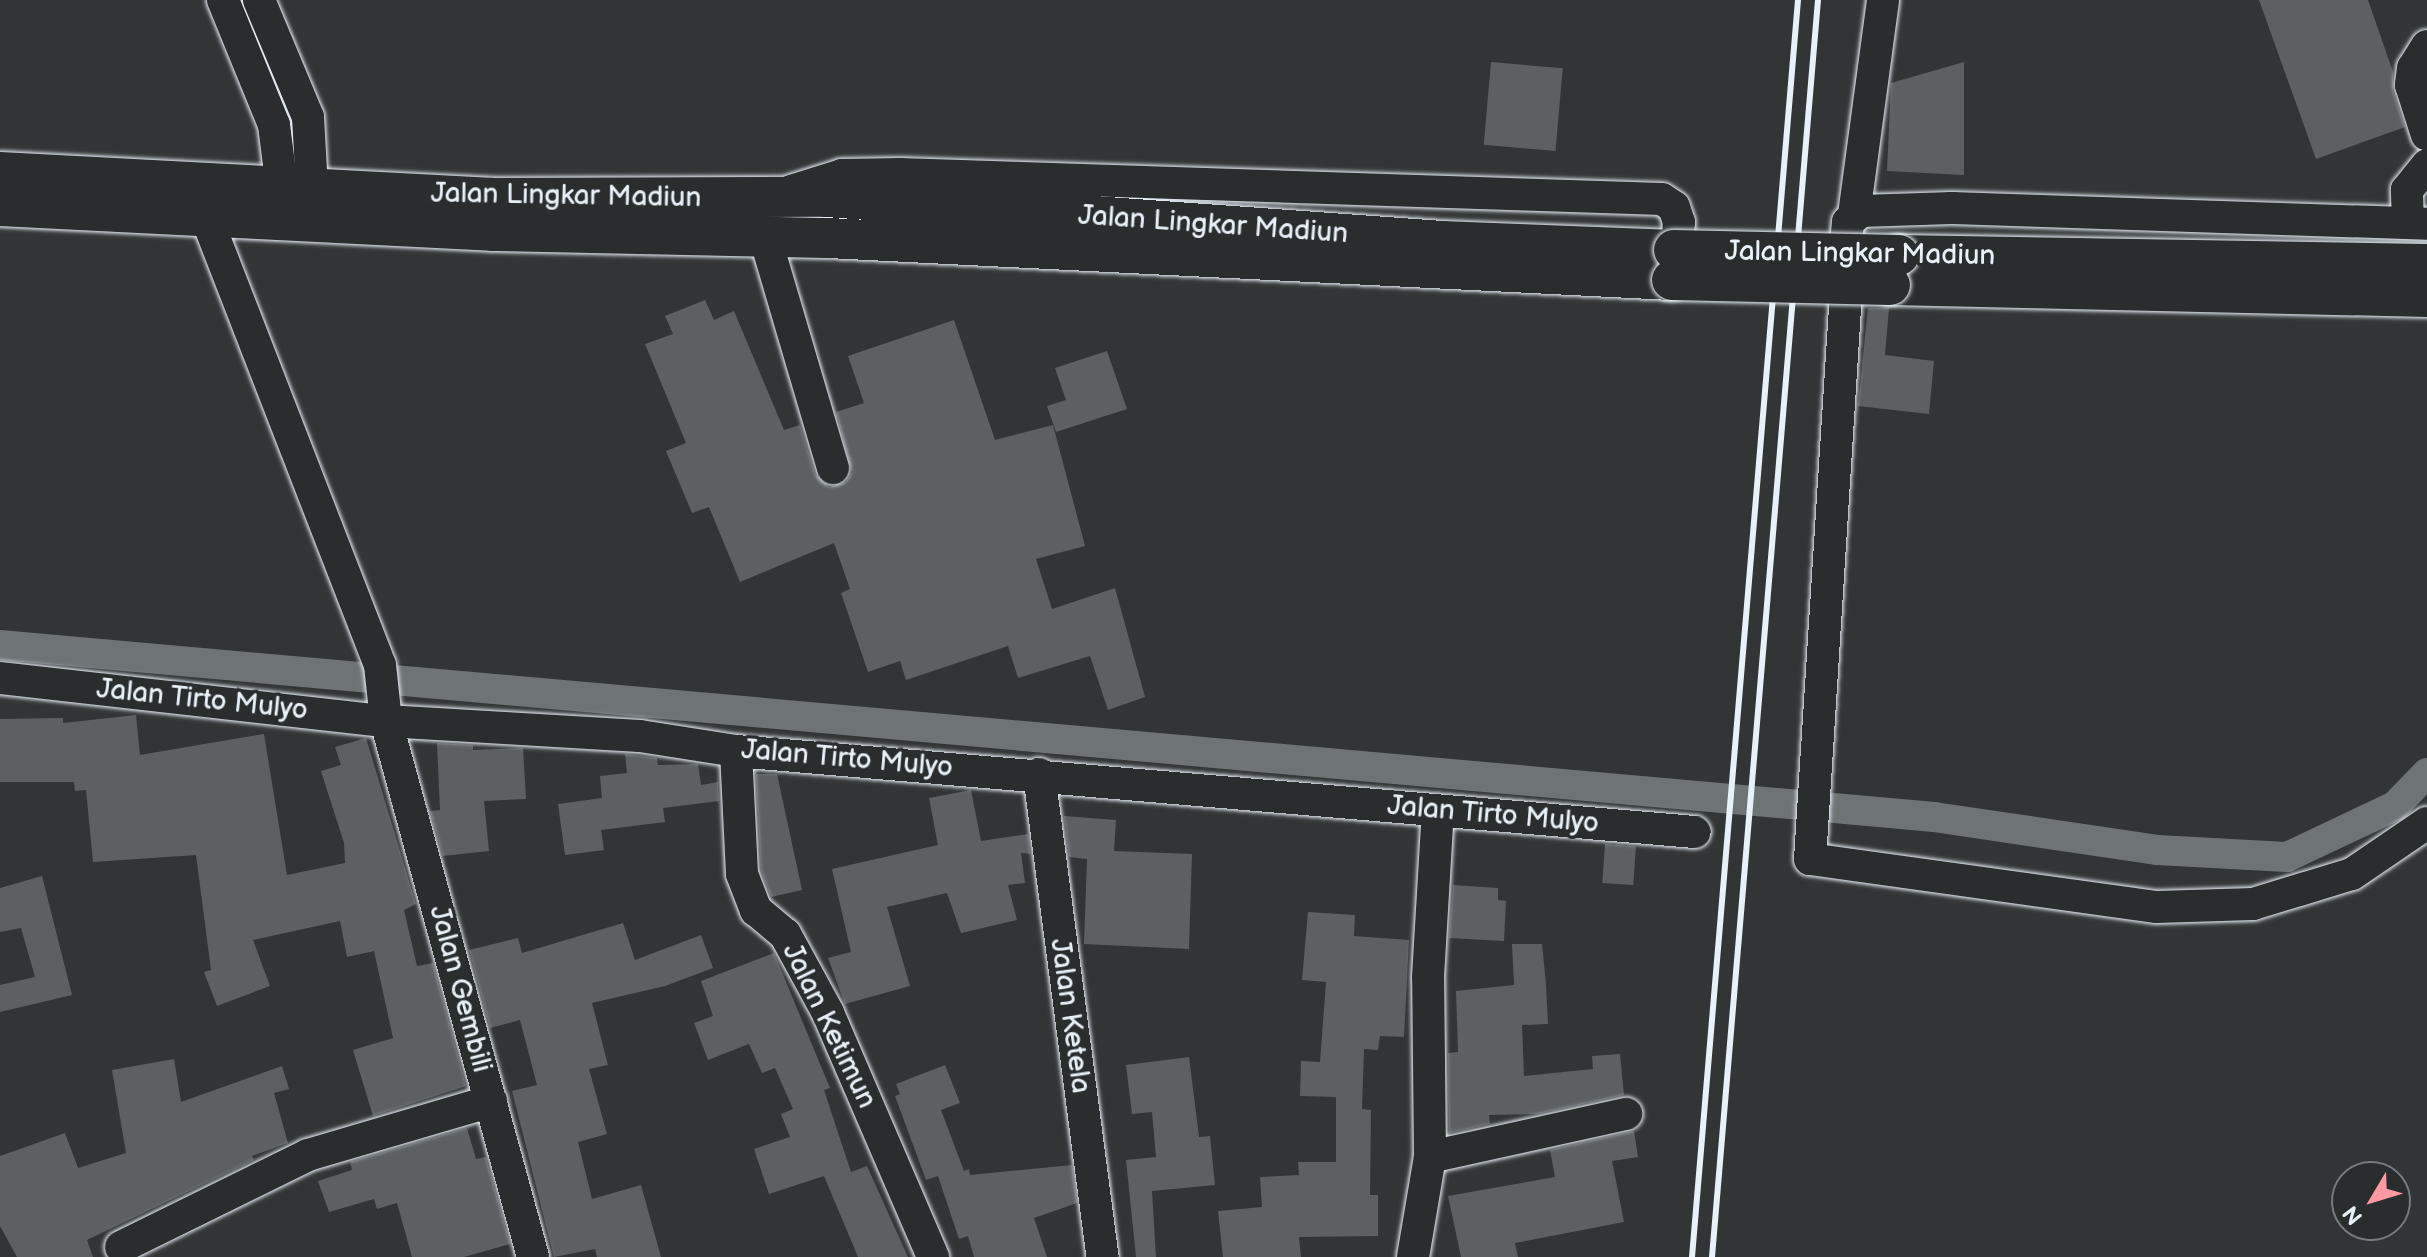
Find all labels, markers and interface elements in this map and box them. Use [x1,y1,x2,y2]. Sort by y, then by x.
street label: Jalan Lingkar Madiun [430,177,702,215]
street label: Jalan Lingkar Madiun [1077,199,1349,251]
street label: Jalan Lingkar Madiun [1724,235,1996,273]
street label: Jalan Tirto Mulyo [94,672,310,728]
street label: Jalan Tirto Mulyo [739,733,955,785]
street label: Jalan Tirto Mulyo [1385,789,1601,841]
street label: Jalan Gembili [422,902,498,1076]
street label: Jalan Ketela [1043,937,1097,1095]
street label: Jalan Ketimun [775,938,883,1114]
north arrow [2331,1161,2411,1241]
text: N [2338,1200,2369,1230]

